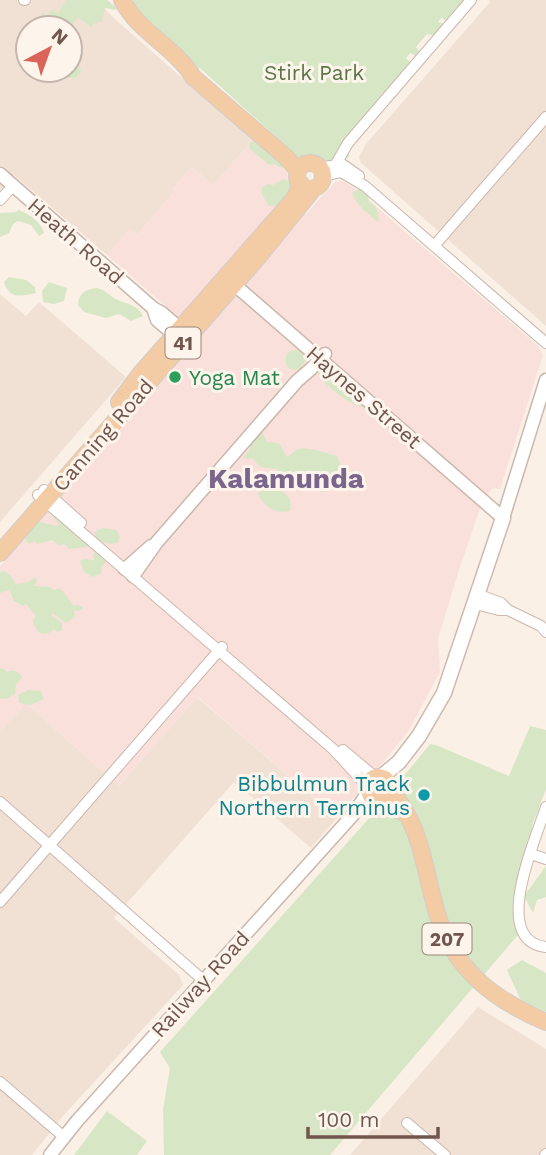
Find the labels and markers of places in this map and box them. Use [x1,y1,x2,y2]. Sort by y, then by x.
place label: Yoga Mat [189,365,280,390]
marker: Yoga Mat [167,369,183,385]
place label: Bibbulmun Track Northern Terminus [218,771,410,820]
marker: Bibbulmun Track Northern Terminus [416,787,432,803]

